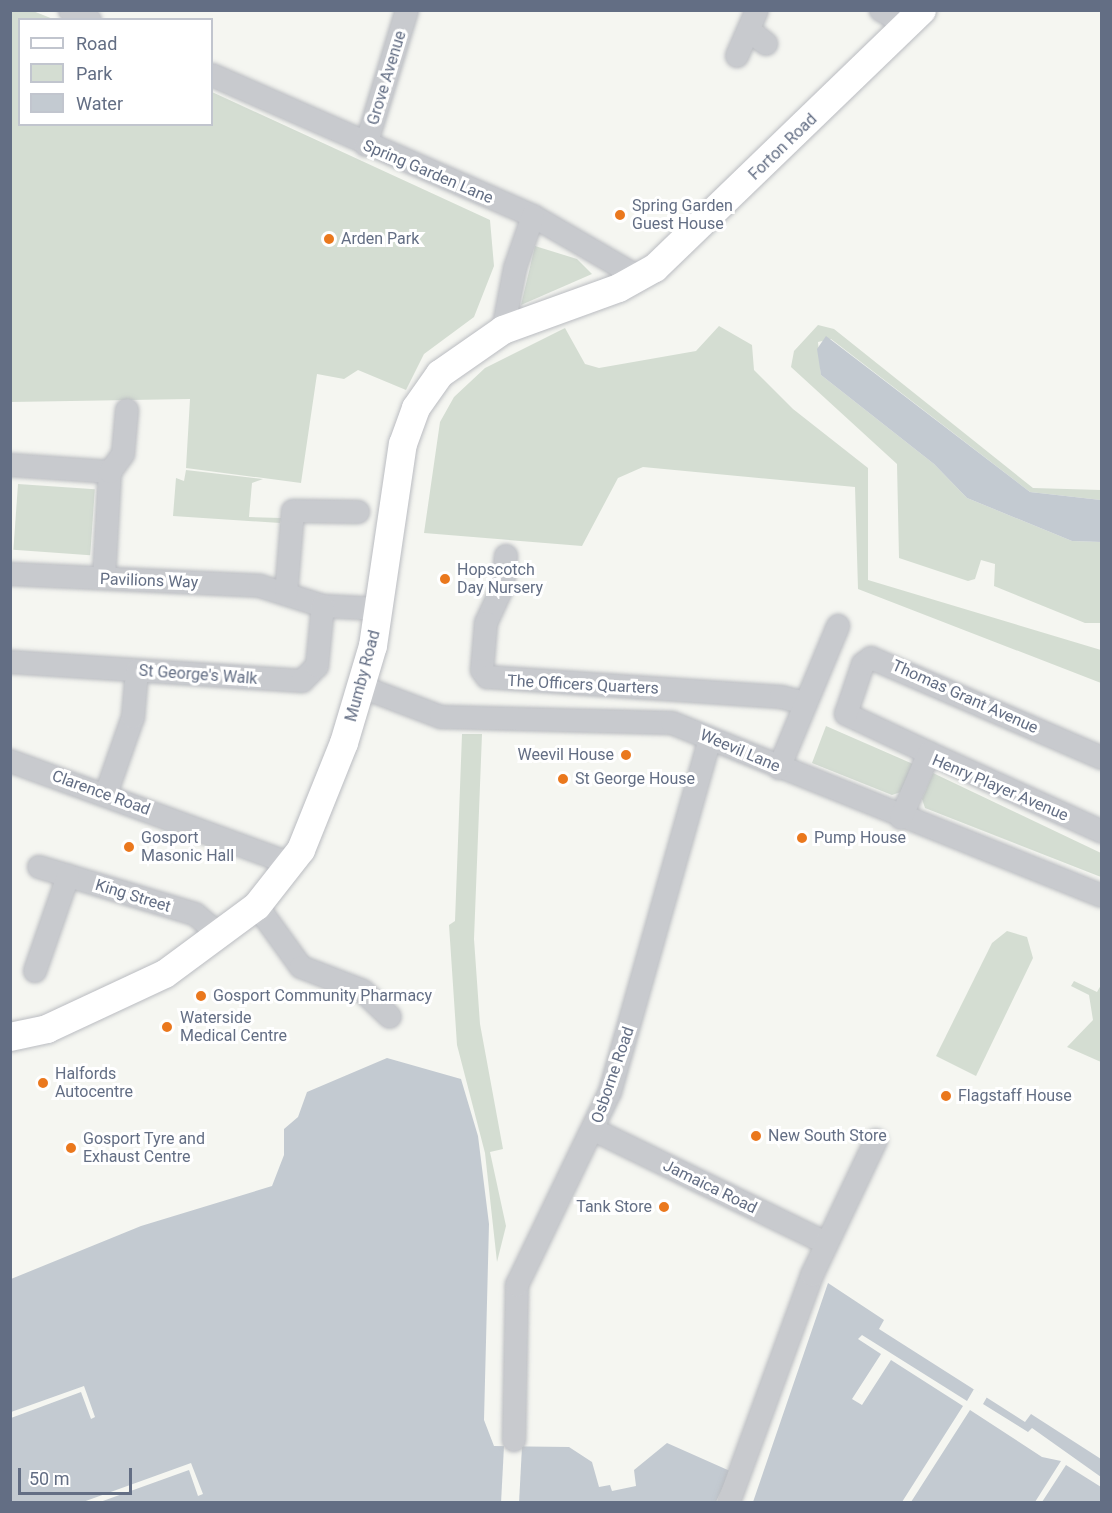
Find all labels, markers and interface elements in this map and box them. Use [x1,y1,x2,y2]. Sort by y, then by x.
legend [18,18,213,126]
street label: Grove Avenue [364,29,410,127]
text: Road [76,33,117,54]
text: Park [76,63,112,84]
text: Water [76,93,123,114]
street label: Forton Road [745,110,821,184]
street label: Spring Garden Lane [360,136,496,208]
place label: Spring Garden Guest House [632,196,733,234]
marker: Spring Garden Guest House [613,208,627,222]
place label: Arden Park [341,229,419,249]
marker: Arden Park [322,232,336,246]
place label: Hopscotch Day Nursery [457,560,543,598]
street label: Pavilions Way [100,570,198,592]
marker: Hopscotch Day Nursery [438,572,452,586]
street label: Mumby Road [342,628,384,724]
street label: Thomas Grant Avenue [889,656,1041,738]
street label: St George's Walk [138,661,258,689]
street label: The Officers Quarters [507,671,659,699]
street label: Weevil Lane [697,726,783,776]
place label: Weevil House [518,745,614,765]
marker: Weevil House [619,748,633,762]
street label: Henry Player Avenue [929,751,1071,825]
street label: Clarence Road [49,766,153,820]
place label: St George House [575,769,695,789]
marker: St George House [556,772,570,786]
place label: Gosport Masonic Hall [141,828,234,866]
place label: Pump House [814,828,906,848]
marker: Pump House [795,831,809,845]
marker: Gosport Masonic Hall [122,840,136,854]
street label: King Street [93,875,173,917]
place label: Gosport Community Pharmacy [213,986,432,1006]
marker: Gosport Community Pharmacy [194,989,208,1003]
place label: Waterside Medical Centre [180,1008,287,1046]
marker: Waterside Medical Centre [158,1018,176,1036]
street label: Osborne Road [588,1024,638,1126]
place label: Halfords Autocentre [55,1064,133,1102]
marker: Halfords Autocentre [36,1076,50,1090]
place label: Flagstaff House [958,1086,1072,1106]
marker: Flagstaff House [939,1089,953,1103]
place label: New South Store [768,1126,887,1146]
place label: Gosport Tyre and Exhaust Centre [83,1129,205,1167]
marker: New South Store [749,1129,763,1143]
marker: Gosport Tyre and Exhaust Centre [64,1141,78,1155]
street label: Jamaica Road [660,1156,760,1218]
place label: Tank Store [576,1197,652,1217]
marker: Tank Store [657,1200,671,1214]
scale bar [21,1456,135,1494]
text: 50 m [29,1468,69,1489]

